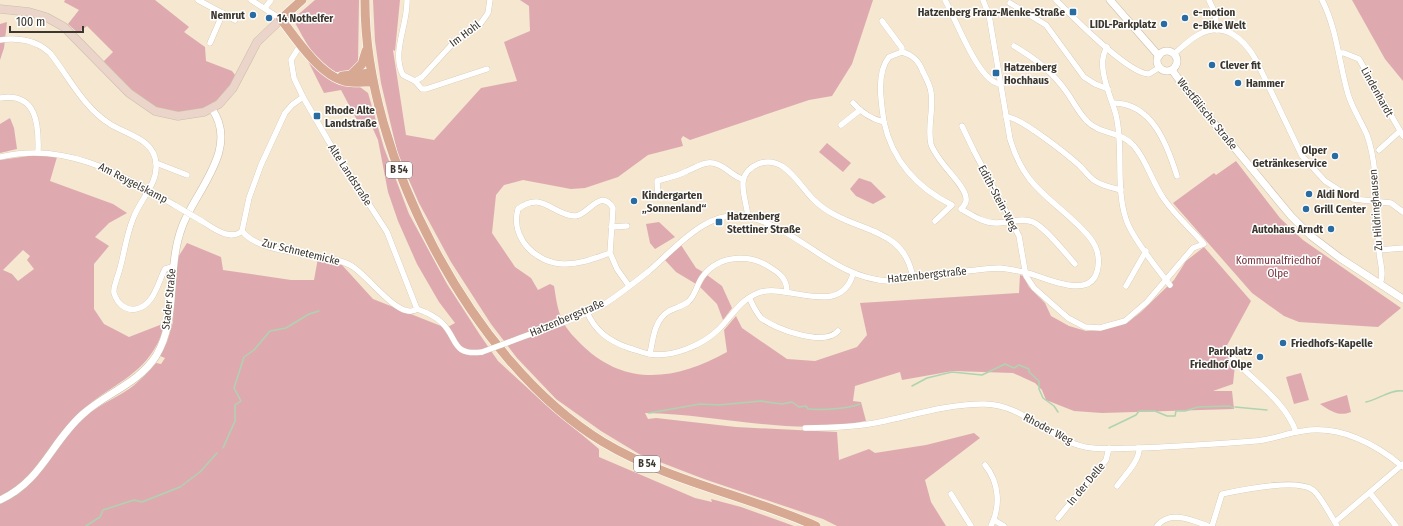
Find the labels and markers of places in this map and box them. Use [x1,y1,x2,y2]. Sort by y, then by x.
place label: Hatzenberg Franz-Menke-Straße [918,6,1065,19]
place label: e-motion e-Bike Welt [1193,6,1246,32]
marker: Hatzenberg Franz-Menke-Straße [1068,7,1078,17]
place label: Nemrut [211,9,245,22]
marker: Nemrut [248,10,258,20]
place label: 14 Nothelfer [277,12,334,25]
marker: 14 Nothelfer [264,13,274,23]
marker: e-motion e-Bike Welt [1180,13,1190,23]
place label: LIDL-Parkplatz [1090,18,1156,31]
marker: LIDL-Parkplatz [1159,19,1169,29]
place label: Clever fit [1220,59,1261,72]
marker: Clever fit [1207,60,1217,70]
place label: Hatzenberg Hochhaus [1004,61,1057,87]
marker: Hatzenberg Hochhaus [991,68,1001,78]
place label: Hammer [1246,77,1285,90]
marker: Hammer [1233,78,1243,88]
place label: Rhode Alte Landstraße [325,104,377,130]
marker: Rhode Alte Landstraße [312,111,322,121]
place label: Olper Getränkeservice [1252,144,1328,170]
marker: Olper Getränkeservice [1330,151,1340,161]
place label: Aldi Nord [1316,188,1359,201]
place label: Kindergarten „Sonnenland“ [642,189,706,215]
marker: Aldi Nord [1304,189,1314,199]
marker: Kindergarten „Sonnenland“ [629,196,639,206]
place label: Grill Center [1314,203,1367,216]
marker: Grill Center [1301,204,1311,214]
place label: Hatzenberg Stettiner Straße [727,210,801,236]
marker: Hatzenberg Stettiner Straße [714,217,724,227]
place label: Autohaus Arndt [1251,223,1323,236]
marker: Autohaus Arndt [1326,224,1336,234]
place label: Friedhofs-Kapelle [1291,337,1373,350]
marker: Friedhofs-Kapelle [1278,338,1288,348]
place label: Parkplatz Friedhof Olpe [1190,345,1252,371]
marker: Parkplatz Friedhof Olpe [1255,352,1265,362]

